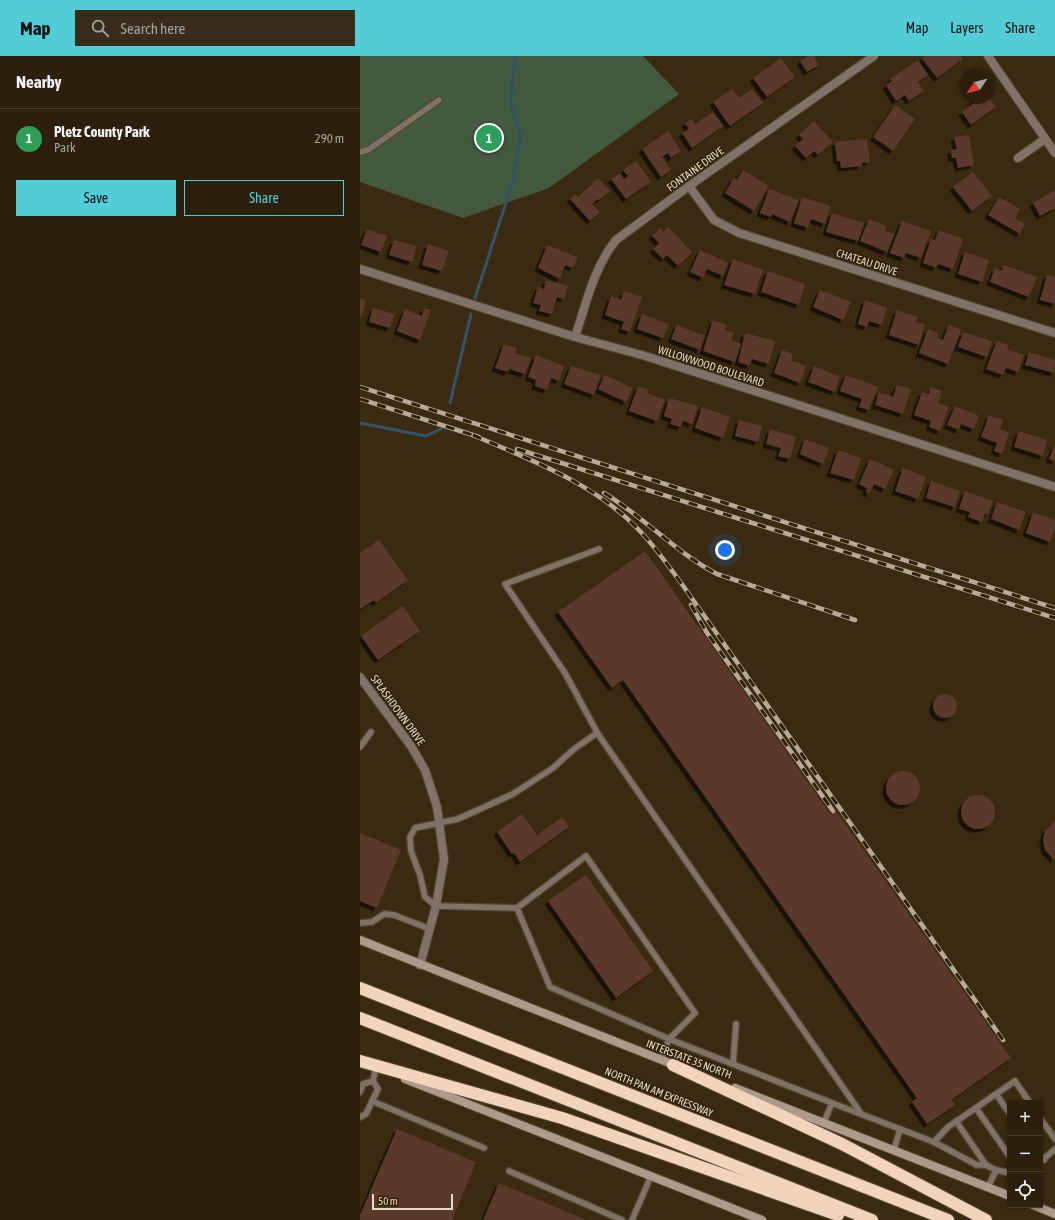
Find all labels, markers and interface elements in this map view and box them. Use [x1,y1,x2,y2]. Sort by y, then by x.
search box [75,10,355,46]
text: Map [20,17,51,39]
icon: search [89,17,111,39]
text: Search here [121,20,185,37]
text: Map [906,20,928,36]
text: Layers [950,20,983,36]
text: Share [1005,20,1035,36]
north arrow [959,68,995,104]
text: Nearby [16,72,62,92]
text: Pletz County Park [54,123,150,140]
pin: 1 [476,123,502,153]
text: 1 [26,131,32,146]
text: 290 m [315,131,344,146]
text: Park [54,140,76,155]
street label: FONTAINE DRIVE [664,144,726,194]
button: Save [16,180,176,216]
button: Share [184,180,344,216]
street label: CHATEAU DRIVE [835,246,899,278]
street label: WILLOWWOOD BOULEVARD [656,343,766,389]
your location [715,540,735,560]
street label: SPLASHDOWN DRIVE [369,673,428,748]
street label: INTERSTATE 35 NORTH [644,1037,734,1081]
street label: NORTH PAN AM EXPRESSWAY [603,1065,715,1119]
map controls [1007,1100,1043,1208]
button: + [1007,1100,1043,1136]
button: − [1007,1136,1043,1172]
button: locate [1007,1172,1043,1208]
scale bar [372,1192,453,1211]
text: 50 m [378,1195,398,1207]

